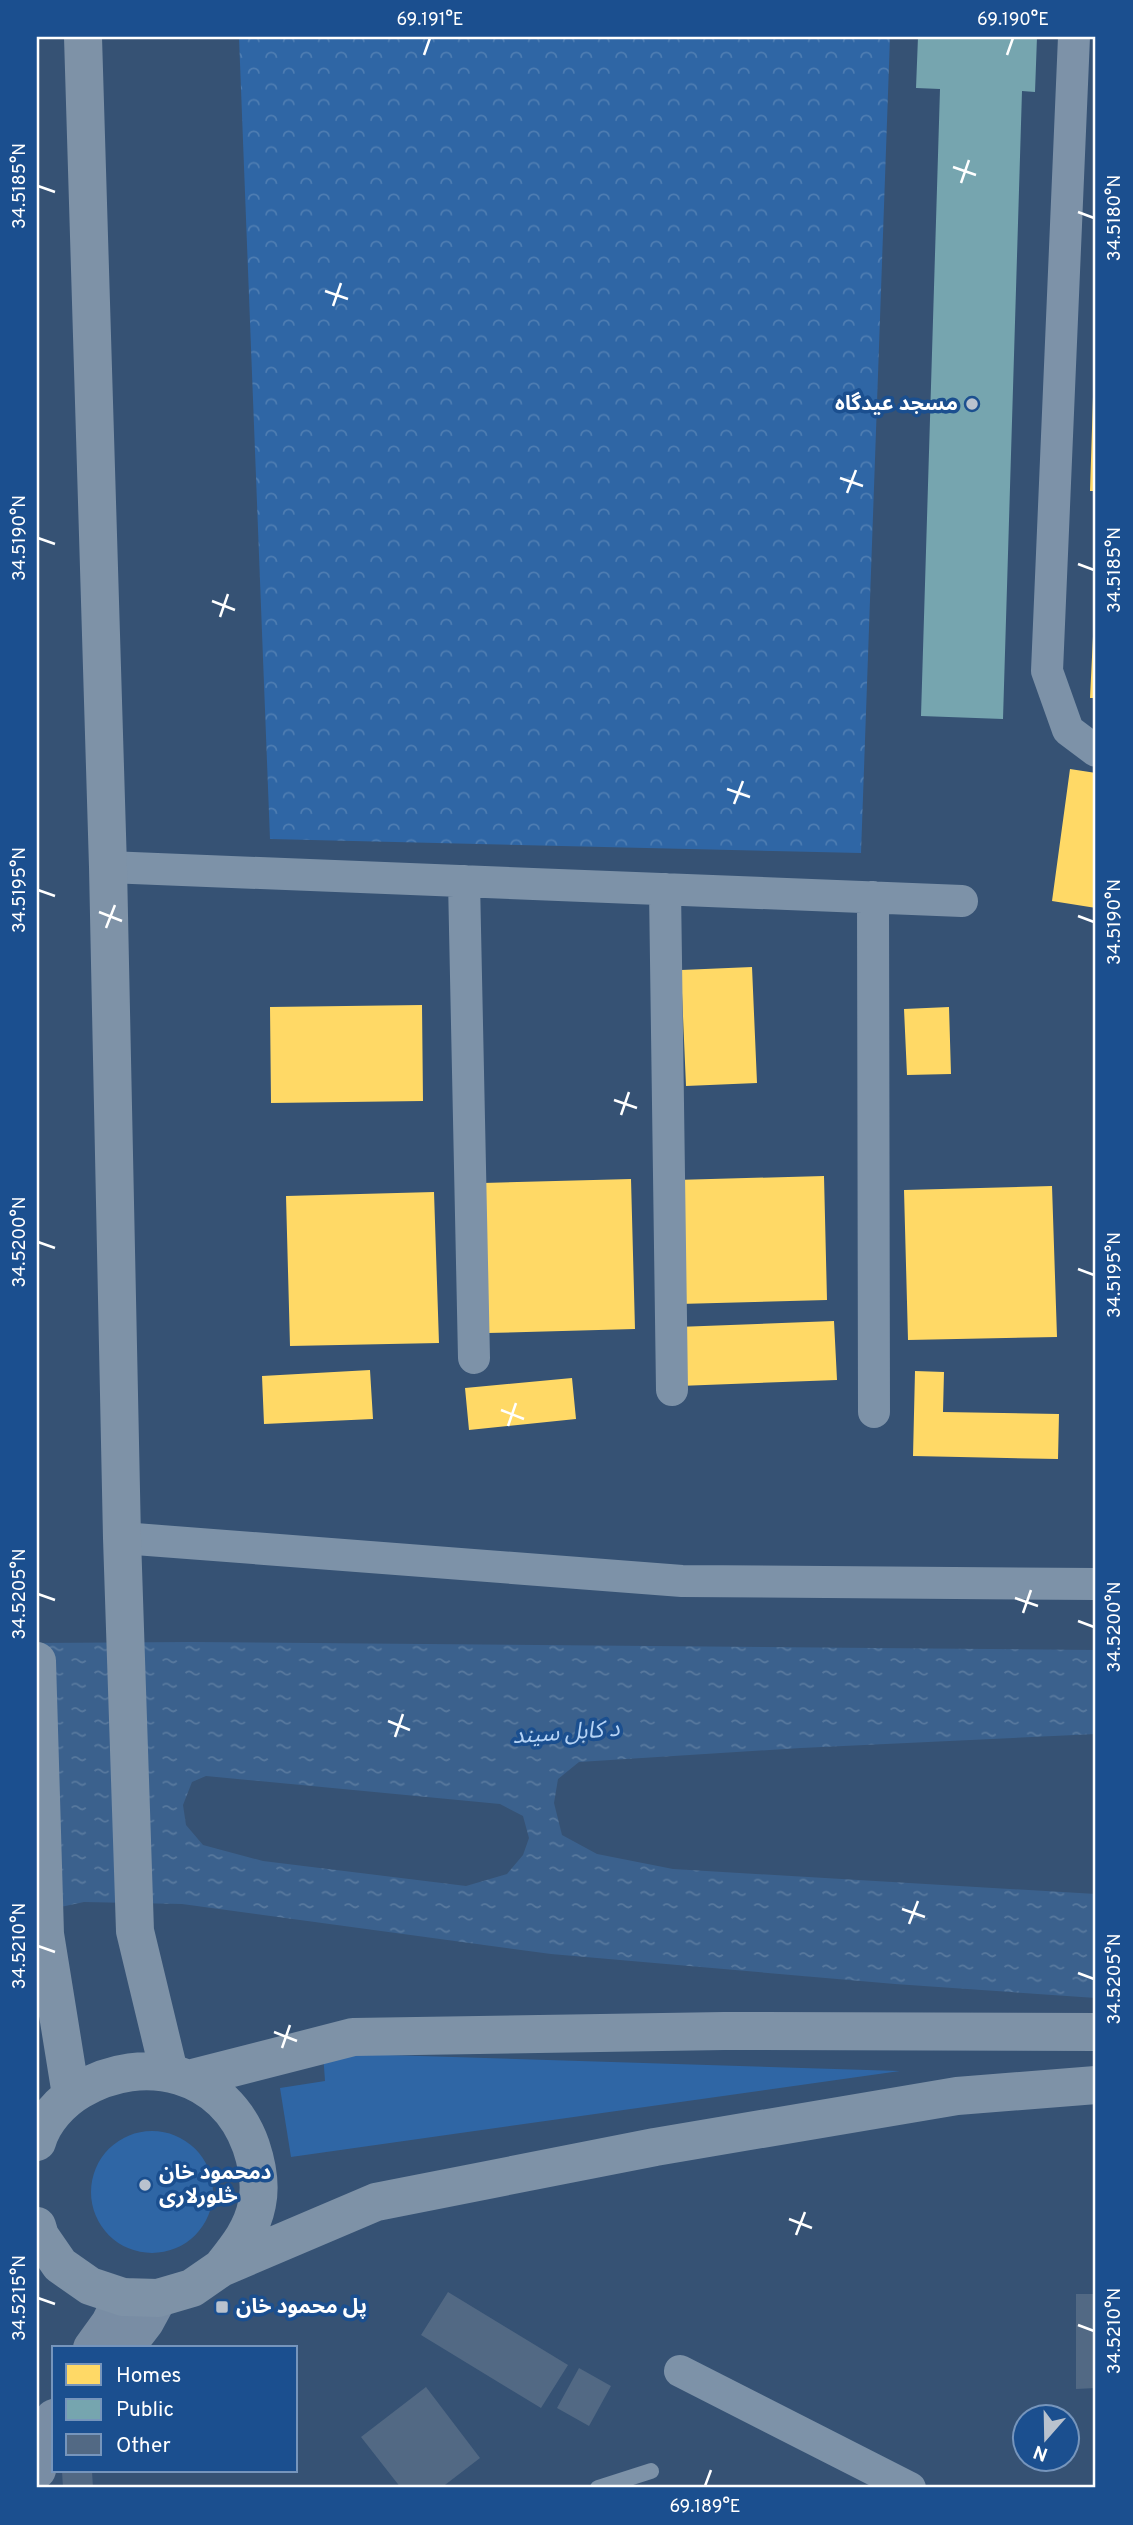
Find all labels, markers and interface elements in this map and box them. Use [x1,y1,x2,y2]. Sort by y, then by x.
text: 69.191°E [396,9,464,32]
text: 69.190°E [977,9,1049,32]
text: 34.5185°N [9,143,32,229]
text: 34.5180°N [1104,175,1127,261]
place label: مسجد عیدگاه [835,391,958,418]
marker: مسجد عیدگاه [964,396,980,412]
text: 34.5190°N [9,495,32,581]
text: 34.5185°N [1104,527,1127,613]
text: 34.5195°N [9,847,32,933]
text: 34.5190°N [1104,879,1127,965]
text: 34.5200°N [9,1196,32,1288]
text: 34.5195°N [1104,1232,1127,1318]
text: 34.5205°N [9,1549,32,1639]
text: 34.5200°N [1104,1581,1127,1673]
water label: د کابل سيند [511,1716,622,1752]
text: 34.5210°N [9,1903,32,1989]
text: 34.5205°N [1104,1934,1127,2024]
place label: دمحمود خان څلورلاری [159,2160,272,2211]
marker: دمحمود خان څلورلاری [137,2177,153,2193]
text: 34.5215°N [9,2255,32,2341]
text: 34.5210°N [1104,2288,1127,2374]
place label: پل محمود خان [236,2294,367,2321]
marker: پل محمود خان [214,2299,230,2315]
legend [52,2346,298,2472]
text: Homes [116,2363,181,2390]
text: Public [116,2397,174,2424]
north arrow [1010,2402,1080,2472]
text: Other [116,2433,171,2460]
text: N [1030,2438,1051,2466]
text: 69.189°E [669,2496,741,2519]

